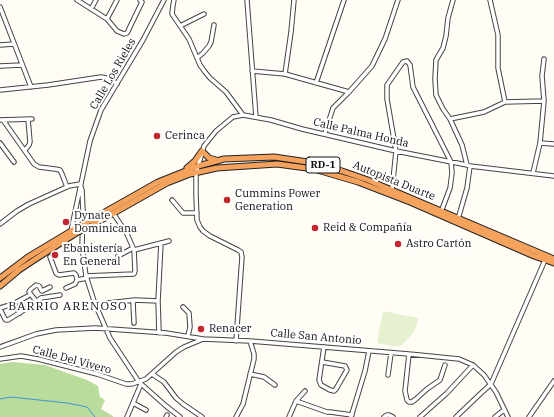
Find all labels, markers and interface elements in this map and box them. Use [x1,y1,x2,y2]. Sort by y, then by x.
street label: Calle Los Rieles [87,36,139,112]
street label: Calle Palma Honda [312,116,410,150]
place label: Cerinca [165,129,205,143]
marker: Cerinca [152,131,162,141]
road number: RD-1 [306,157,340,173]
street label: Autopista Duarte [351,158,437,204]
place label: Cummins Power Generation [235,187,320,213]
marker: Cummins Power Generation [222,195,232,205]
place label: Dynate Dominicana [74,209,137,235]
marker: Dynate Dominicana [61,217,71,227]
place label: Reid & Compañía [323,221,412,235]
marker: Reid & Compañía [310,223,320,233]
place label: Astro Cartón [406,237,471,251]
marker: Astro Cartón [393,239,403,249]
place label: Ebanistería En General [63,242,123,268]
marker: Ebanistería En General [50,250,60,260]
district label: BARRIO ARENOSO [8,300,128,314]
place label: Renacer [209,322,251,336]
marker: Renacer [196,324,206,334]
street label: Calle San Antonio [270,326,362,348]
street label: Calle Del Vivero [31,343,113,377]

